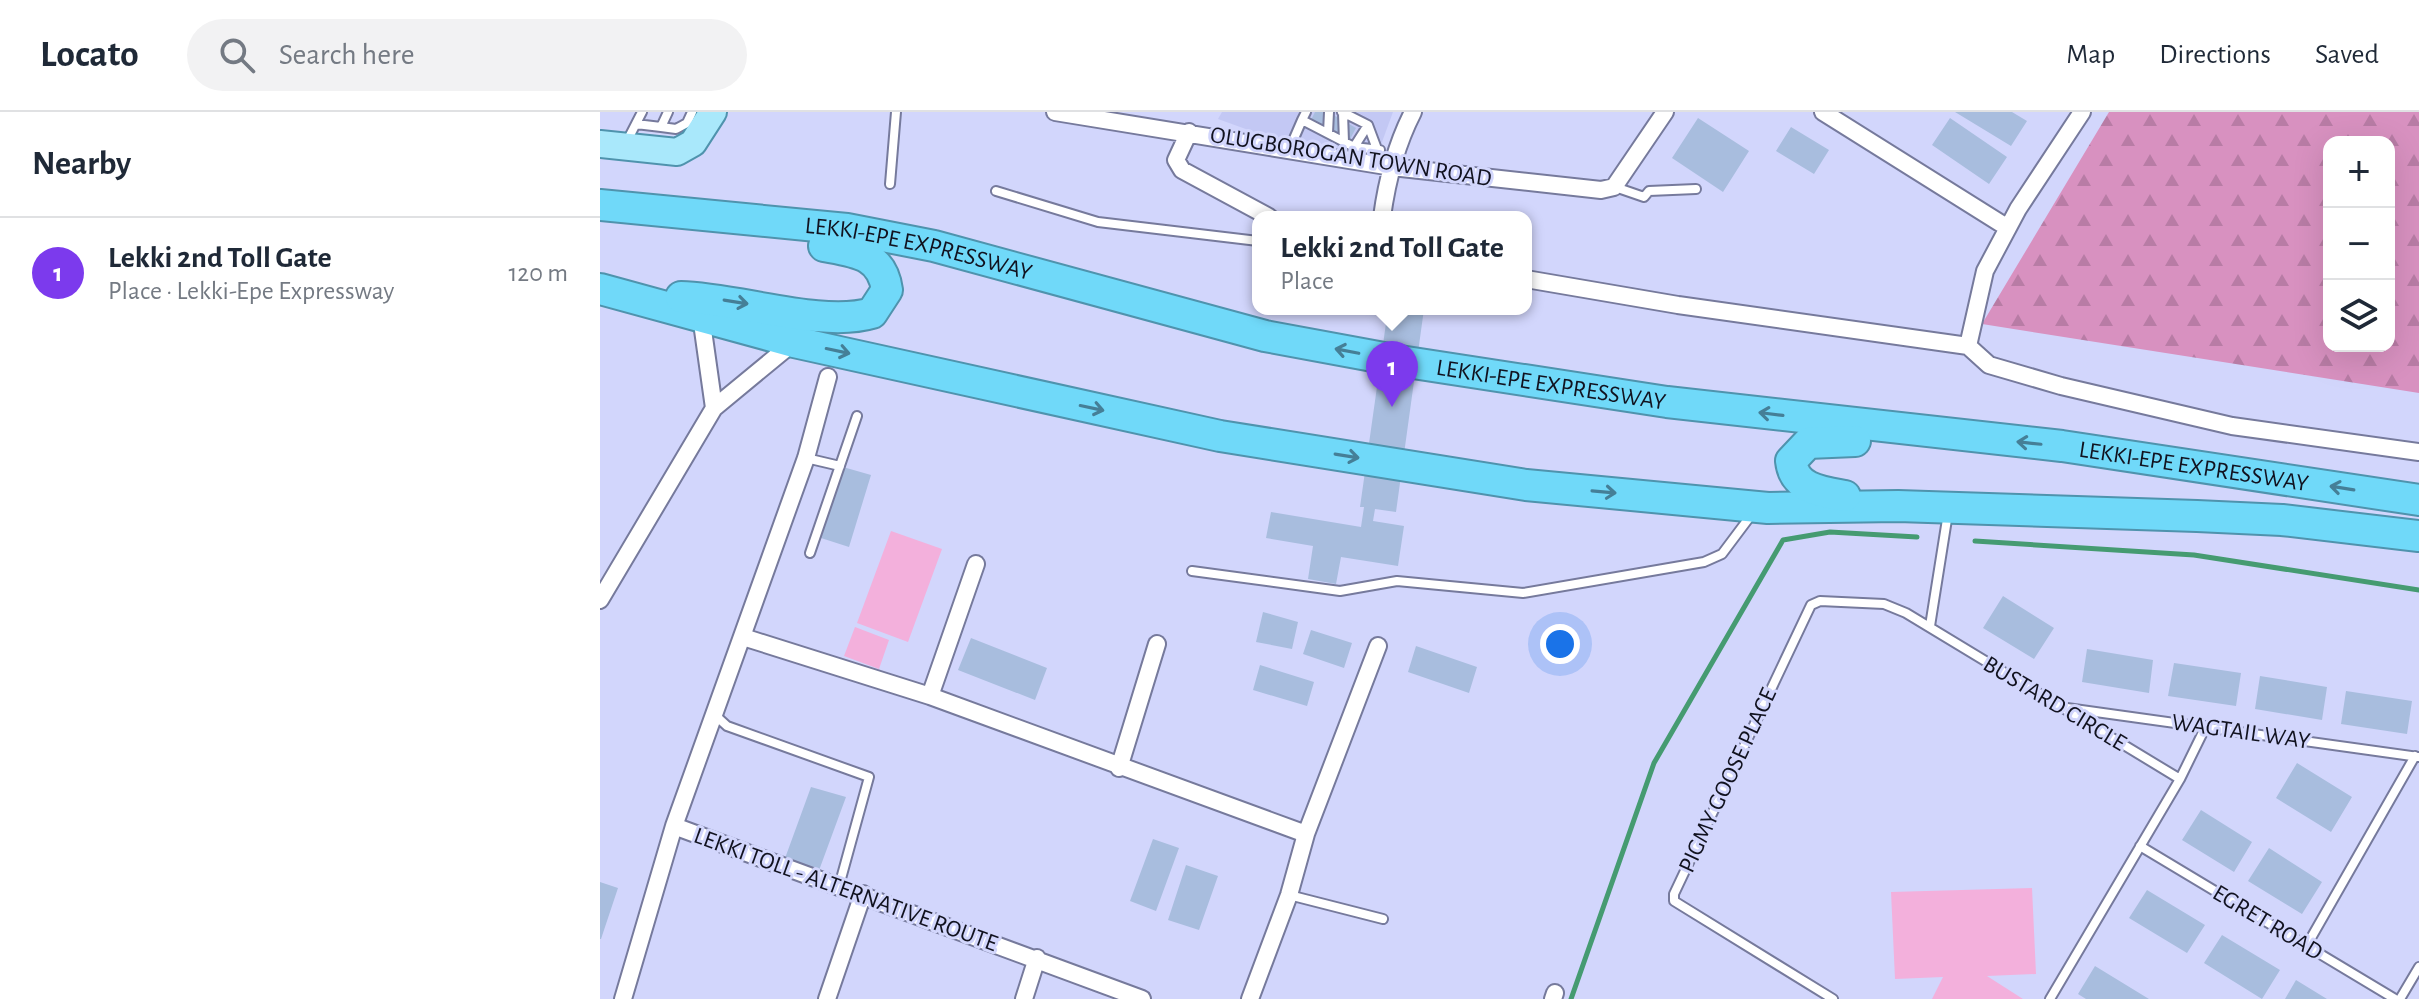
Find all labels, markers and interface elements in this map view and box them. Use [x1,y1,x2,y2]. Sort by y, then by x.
search box [187,19,747,91]
icon: search [215,33,259,77]
text: Locato [40,36,139,74]
text: Search here [279,40,414,70]
text: Map [2066,41,2115,69]
text: Directions [2159,41,2271,69]
text: Saved [2315,41,2379,69]
street label: OLUGBOROGAN TOWN ROAD [1208,123,1493,191]
map controls [2323,136,2395,352]
button: + [2323,136,2395,208]
text: Nearby [32,147,131,181]
button: − [2323,208,2395,280]
popup [1252,211,1532,315]
street label: LEKKI-EPE EXPRESSWAY [804,214,1035,285]
text: Lekki 2nd Toll Gate [1280,233,1504,263]
text: Lekki 2nd Toll Gate [108,243,332,273]
text: 1 [53,260,63,286]
text: 120 m [508,260,568,286]
text: Place [1280,268,1334,294]
text: Place · Lekki-Epe Expressway [108,278,394,304]
button: layers [2323,280,2395,352]
one-way arrow [723,295,748,310]
pin: 1 [1366,341,1418,407]
one-way arrow [1335,343,1361,358]
one-way arrow [824,344,850,359]
street label: LEKKI-EPE EXPRESSWAY [1434,356,1668,415]
one-way arrow [1078,401,1104,416]
one-way arrow [1759,406,1784,421]
one-way arrow [2016,435,2043,450]
street label: LEKKI-EPE EXPRESSWAY [2077,438,2310,496]
one-way arrow [1334,449,1359,464]
one-way arrow [2330,480,2355,495]
one-way arrow [1590,485,1617,500]
your location [1540,624,1580,664]
street label: BUSTARD CIRCLE [1979,652,2130,756]
street label: PIGMY GOOSE PLACE [1675,684,1781,876]
street label: WAGTAIL WAY [2170,710,2312,754]
street label: LEKKI TOLL - ALTERNATIVE ROUTE [691,824,1001,956]
street label: EGRET ROAD [2208,881,2327,965]

